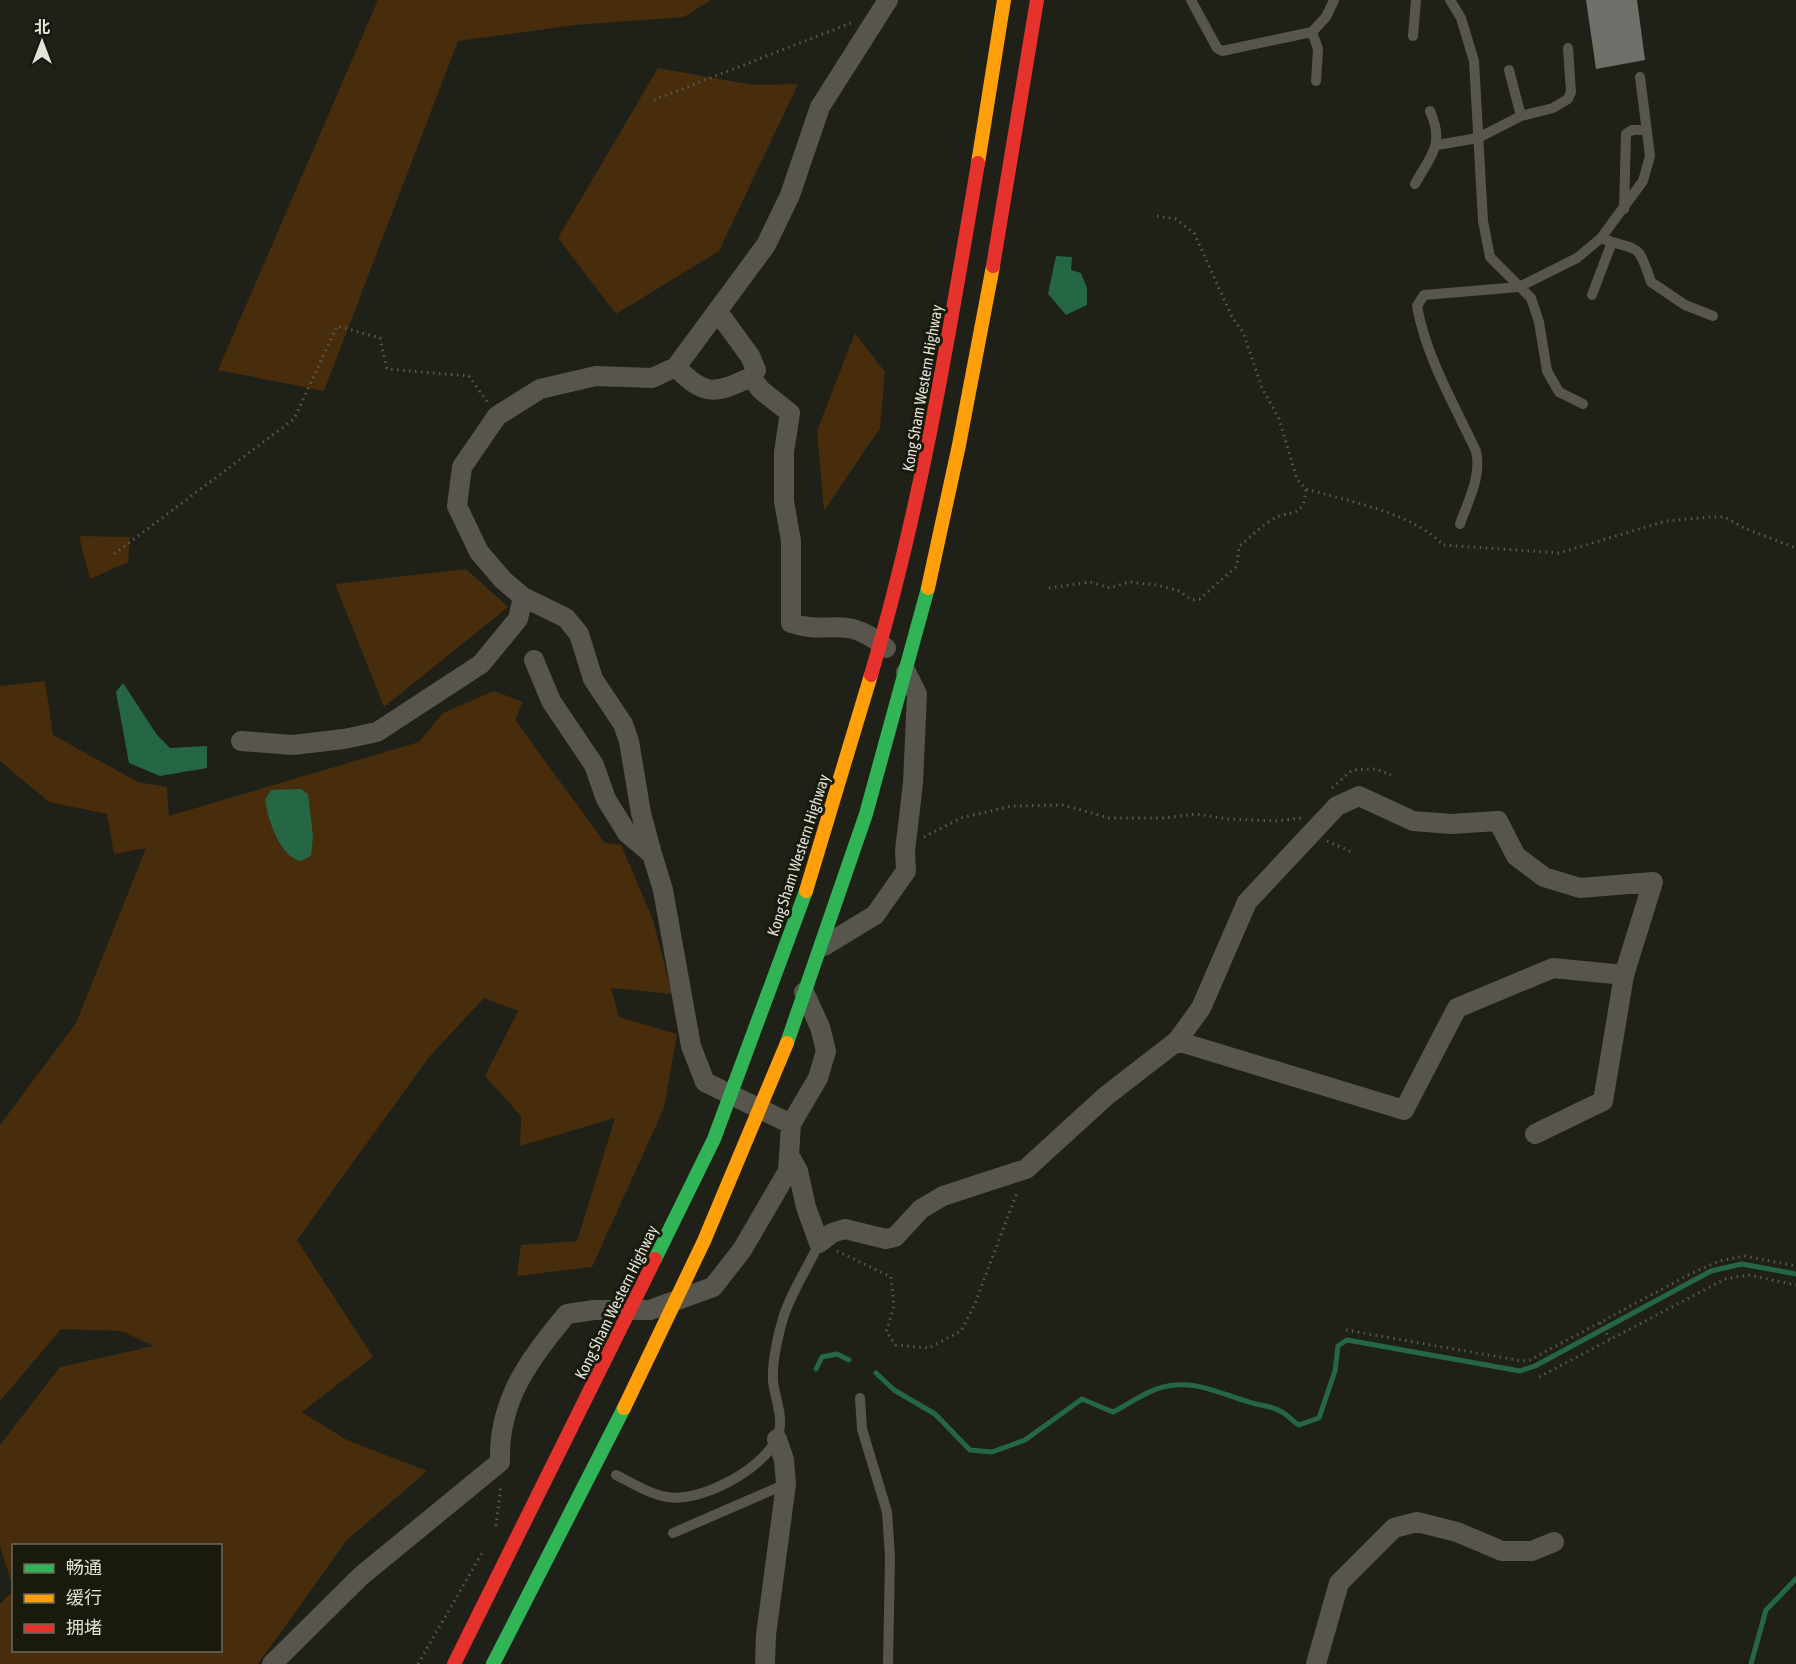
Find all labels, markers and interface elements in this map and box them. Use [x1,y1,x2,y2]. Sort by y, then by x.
north arrow [12,12,72,72]
text: 北 [34,18,50,36]
street label: Kong Sham Western Highway [898,303,947,473]
street label: Kong Sham Western Highway [763,771,834,938]
street label: Kong Sham Western Highway [571,1222,662,1382]
legend [12,1544,222,1652]
text: 畅通 [66,1557,102,1578]
text: 缓行 [66,1587,102,1608]
text: 拥堵 [66,1617,102,1638]

